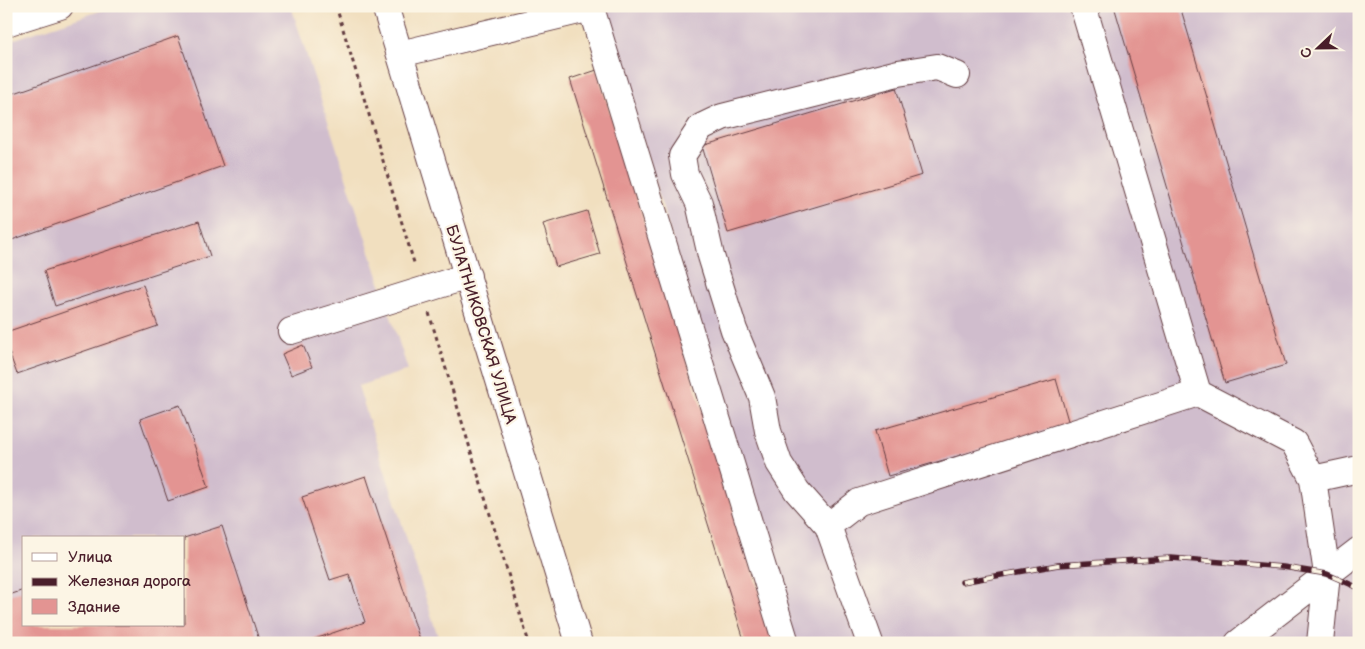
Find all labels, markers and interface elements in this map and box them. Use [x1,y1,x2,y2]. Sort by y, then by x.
north arrow [1292,22,1342,72]
text: С [1297,45,1316,60]
street label: БУЛАТНИКОВСКАЯ УЛИЦА [441,223,520,426]
legend [22,536,185,626]
text: Улица [68,548,113,567]
text: Железная дорога [68,572,191,591]
text: Здание [68,598,120,617]

